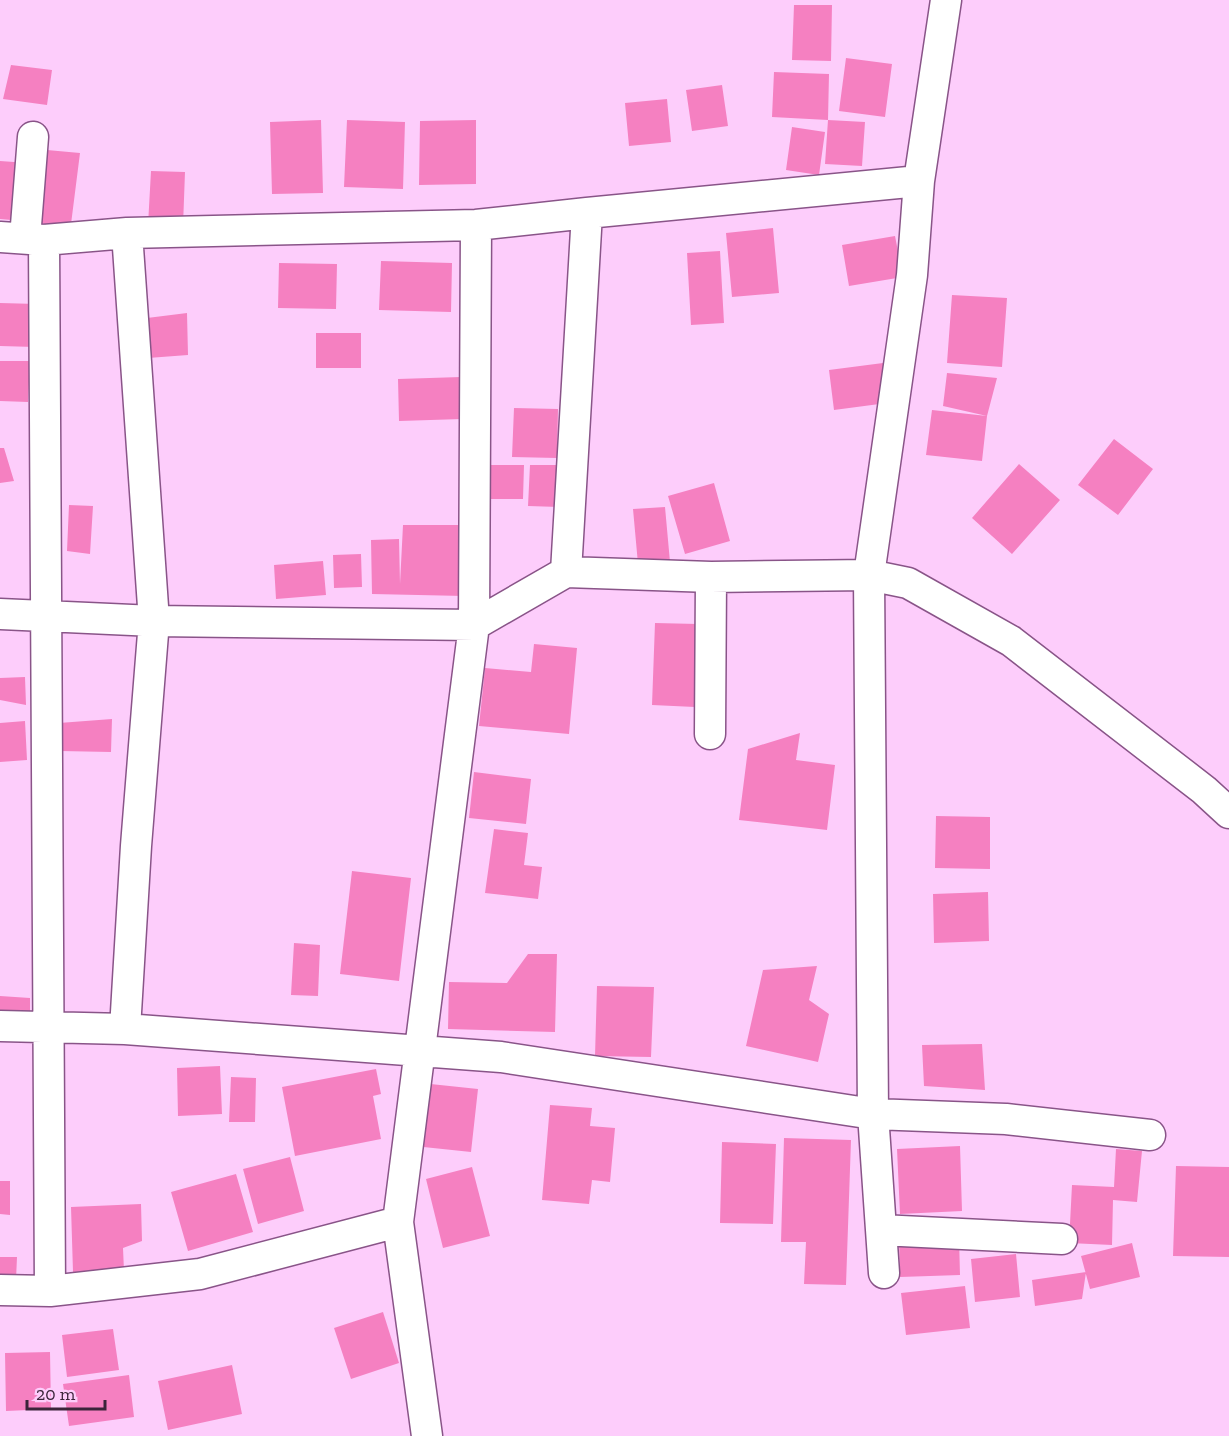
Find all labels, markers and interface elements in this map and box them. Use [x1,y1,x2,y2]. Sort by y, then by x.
scale bar [27,1373,105,1411]
text: 20 m [36,1383,76,1405]

